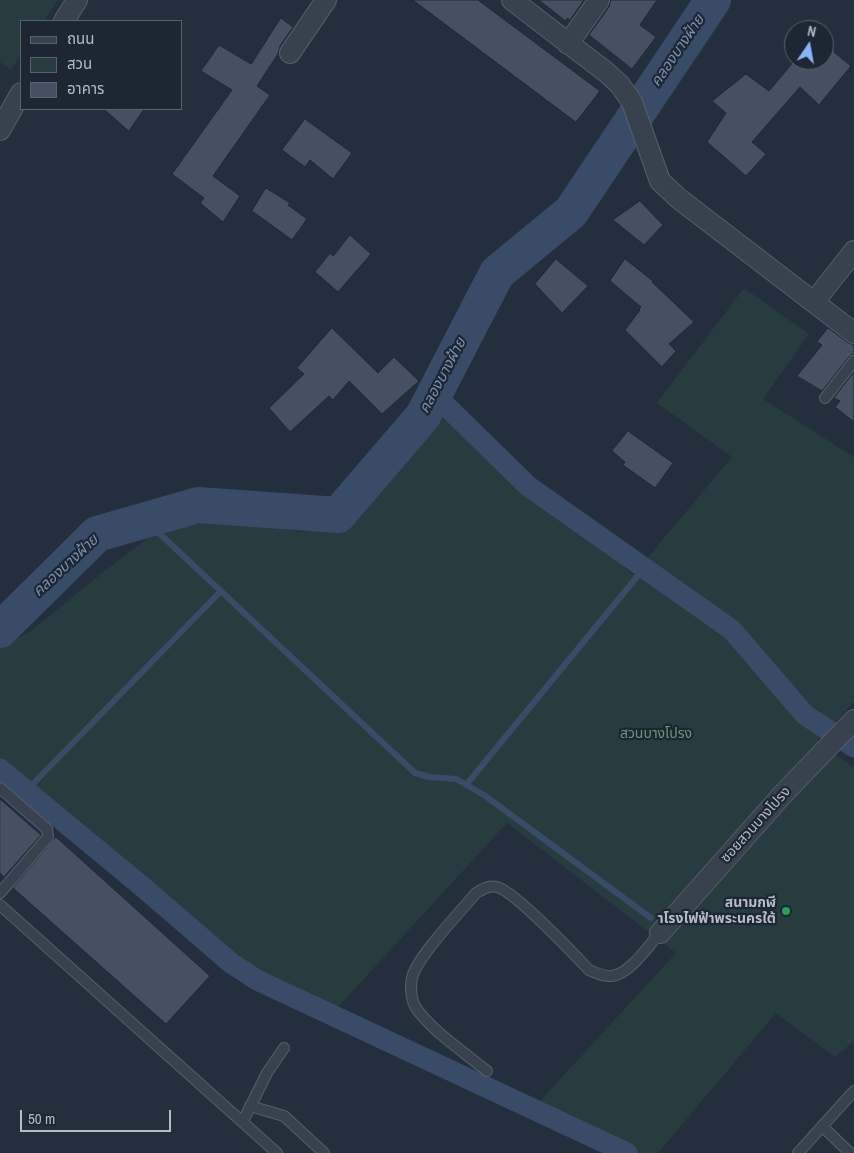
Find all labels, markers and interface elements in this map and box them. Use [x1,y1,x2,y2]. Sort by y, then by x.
water label: คลองบางฝ้าย [647,12,709,90]
legend [20,20,182,110]
north arrow [784,20,834,70]
text: N [806,22,818,41]
text: ถนน [67,28,94,49]
text: สวน [67,53,92,74]
text: อาคาร [67,78,104,99]
water label: คลองบางฝ้าย [416,335,470,417]
water label: คลองบางฝ้าย [30,531,102,601]
park label: สวนบางโปรง [620,726,692,742]
street label: ซอยสวนบางโปรง [718,784,794,866]
place label: สนามกฬี าโรงไฟฟ้าพระนครใต้ [657,895,776,928]
marker: สนามกฬี าโรงไฟฟ้าพระนครใต้ [780,905,792,917]
scale bar [22,1100,174,1132]
text: 50 m [28,1108,55,1129]

